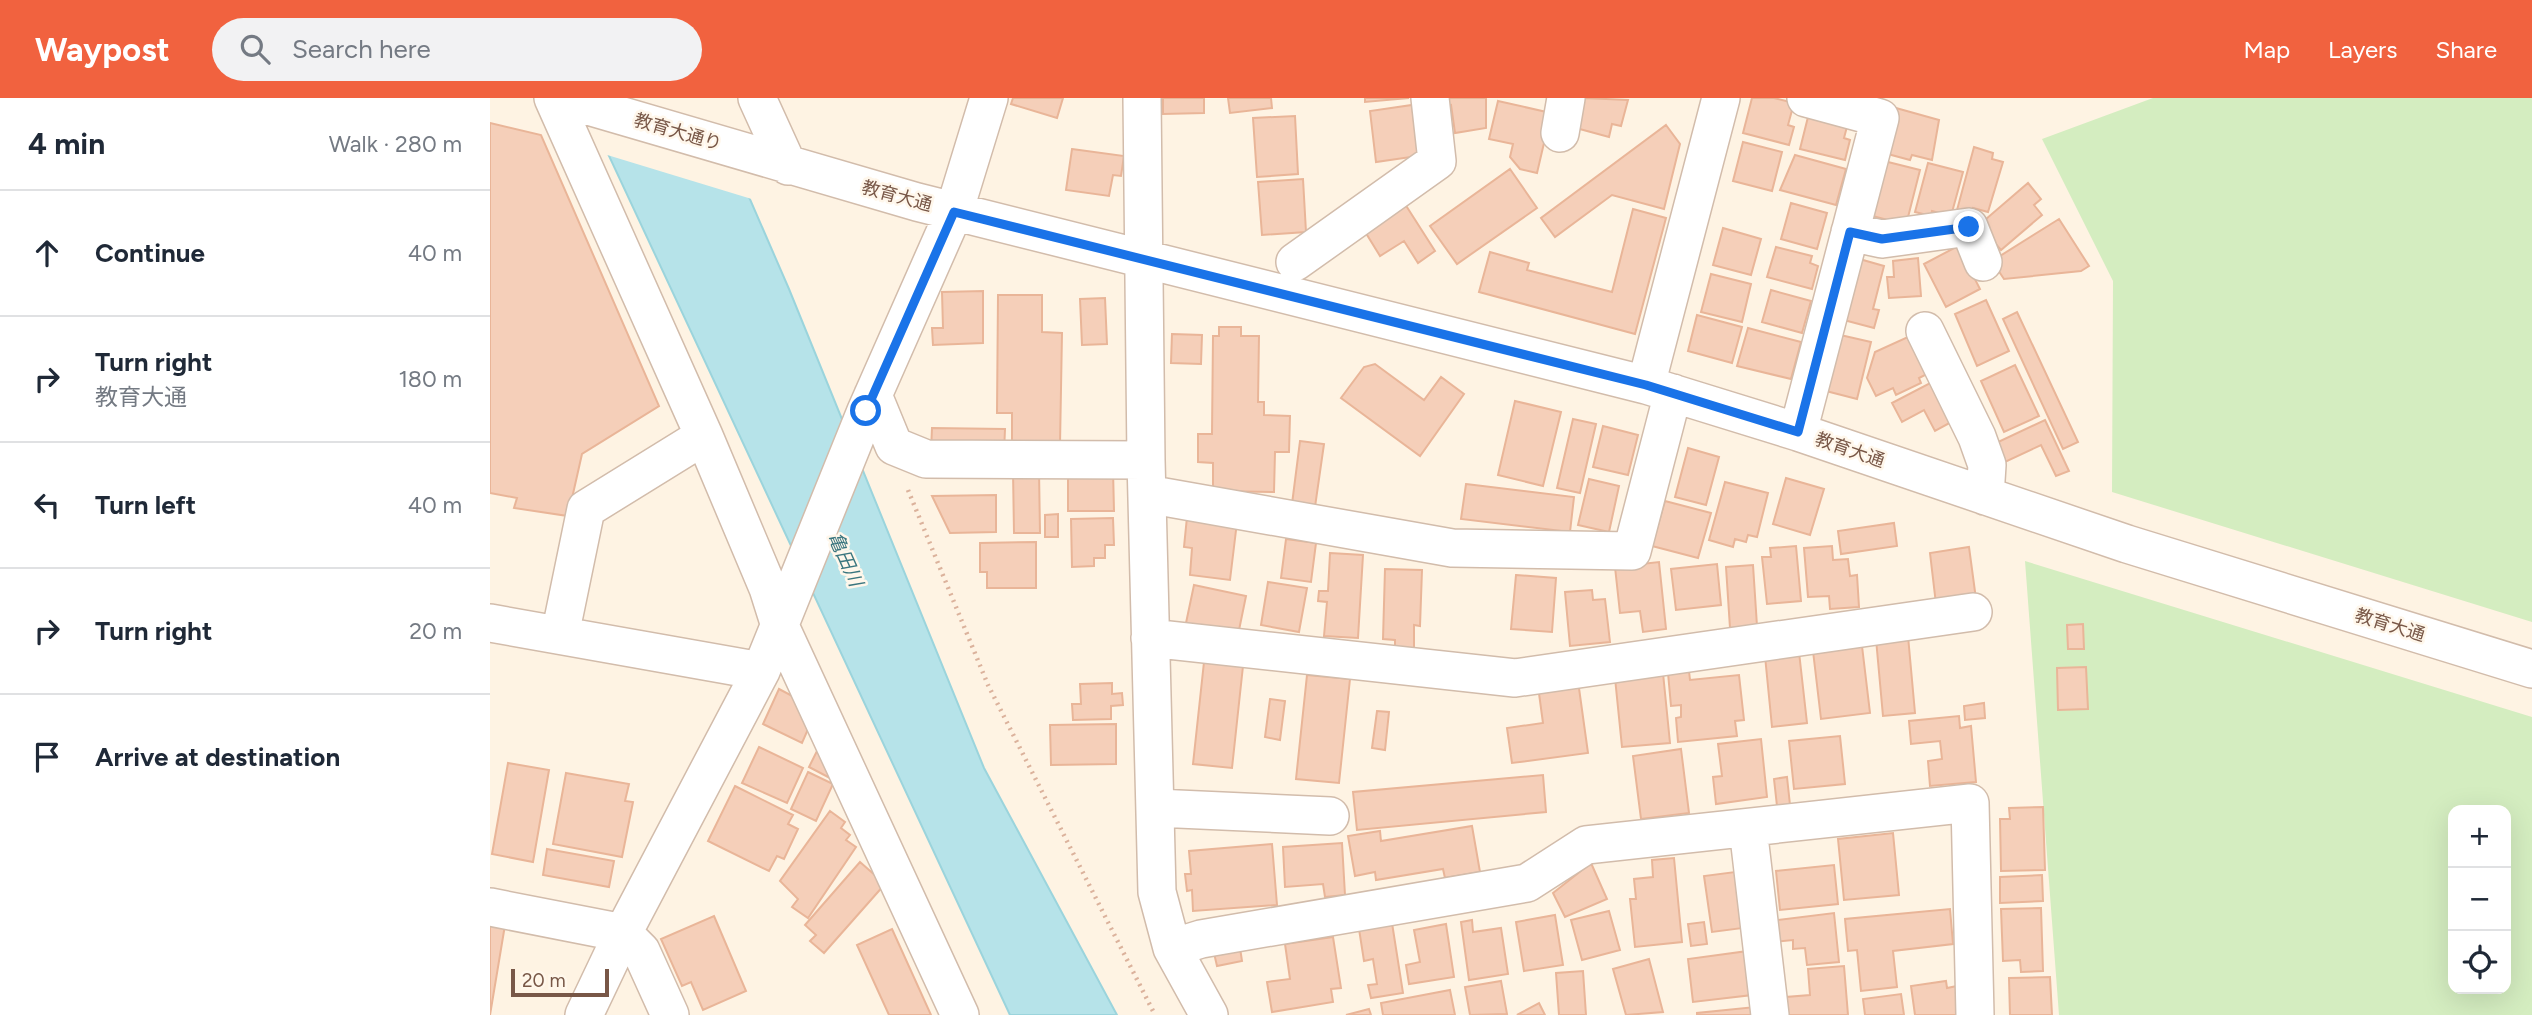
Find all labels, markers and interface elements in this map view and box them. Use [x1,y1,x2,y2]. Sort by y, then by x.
search box [212,18,702,81]
text: Waypost [35,30,170,69]
icon: search [236,30,274,68]
text: Search here [292,33,431,65]
text: Map [2243,35,2290,64]
text: Layers [2328,35,2397,64]
text: Share [2435,35,2497,64]
street label: 教育大通り [632,109,724,155]
text: 4 min [28,125,105,162]
text: Walk · 280 m [329,130,462,158]
street label: 教育大通 [859,176,935,216]
route end [1953,211,1984,242]
icon: ahead [28,234,66,272]
text: Continue [95,237,205,269]
text: 40 m [408,239,462,267]
text: Turn right [95,346,212,378]
icon: right [28,360,66,398]
text: 180 m [398,365,462,393]
text: 教育大通 [95,383,187,411]
route start [850,395,881,426]
street label: 教育大通 [1812,428,1888,472]
icon: left [28,486,66,524]
text: Turn left [95,489,196,521]
text: 40 m [408,491,462,519]
water label: 亀田川 [823,528,868,592]
street label: 教育大通 [2352,604,2428,646]
icon: right [28,612,66,650]
text: Turn right [95,615,212,647]
text: 20 m [409,617,462,645]
icon: arrive [28,738,66,776]
text: Arrive at destination [95,741,340,773]
map controls [2448,805,2511,994]
button: + [2448,805,2511,868]
button: − [2448,868,2511,931]
button: locate [2448,931,2511,994]
scale bar [511,966,609,998]
text: 20 m [522,969,566,992]

